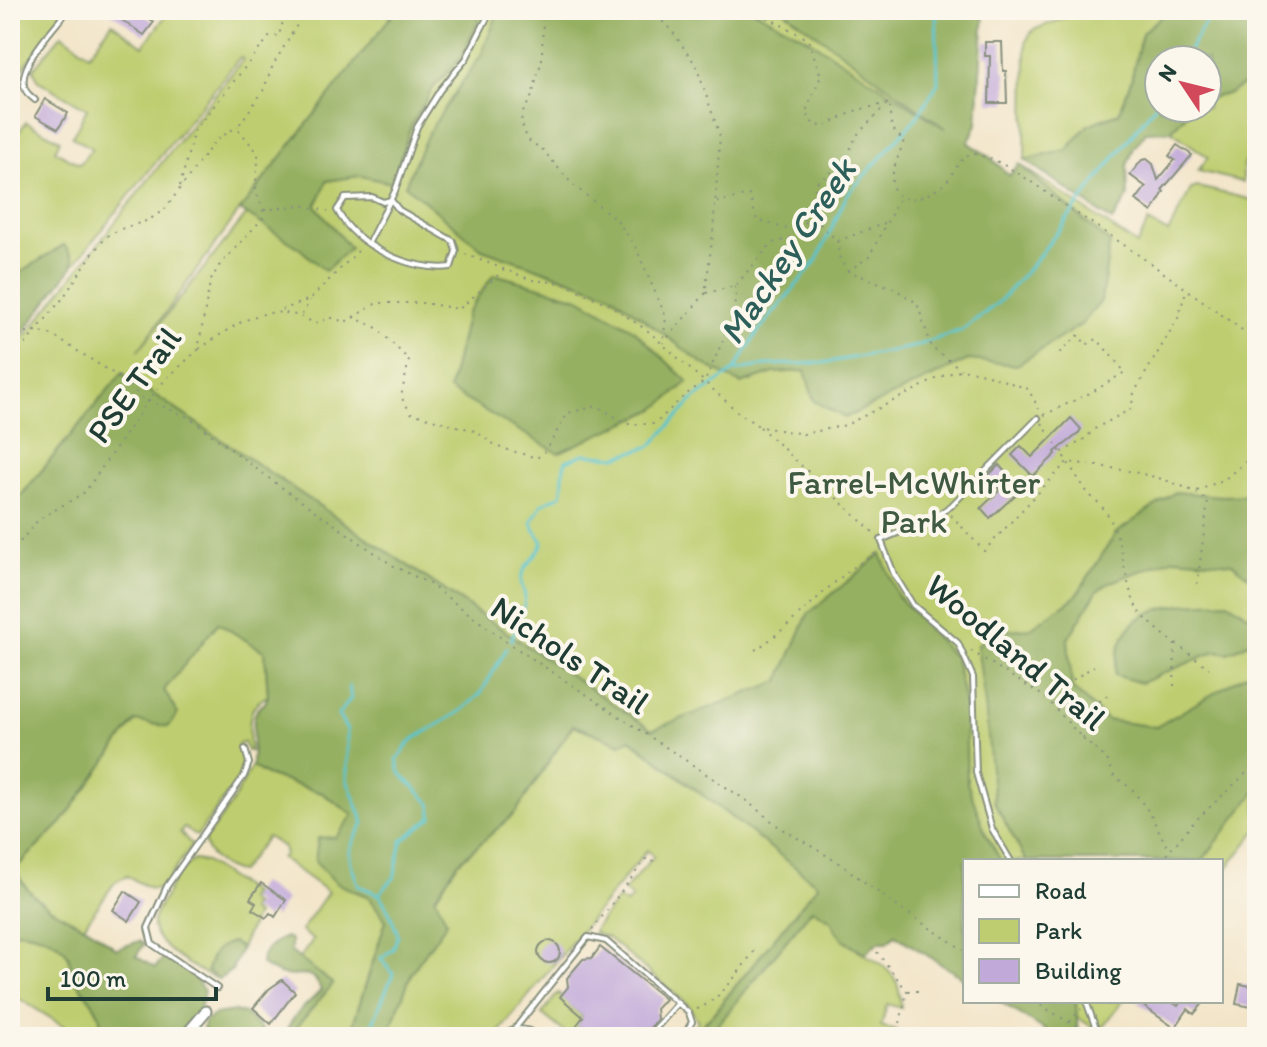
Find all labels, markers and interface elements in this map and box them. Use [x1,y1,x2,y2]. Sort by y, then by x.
north arrow [1143,44,1223,124]
text: N [1152,59,1182,87]
water label: Mackey Creek [709,148,866,352]
street label: PSE Trail [78,319,190,451]
park label: Farrel-McWhirter Park [788,462,1041,542]
street label: Woodland Trail [918,565,1115,739]
street label: Nichols Trail [483,587,657,723]
legend [963,859,1223,1003]
text: Road [1035,876,1087,905]
text: Park [1035,916,1082,945]
scale bar [48,951,216,1001]
text: Building [1035,956,1122,985]
text: 100 m [60,964,126,993]

